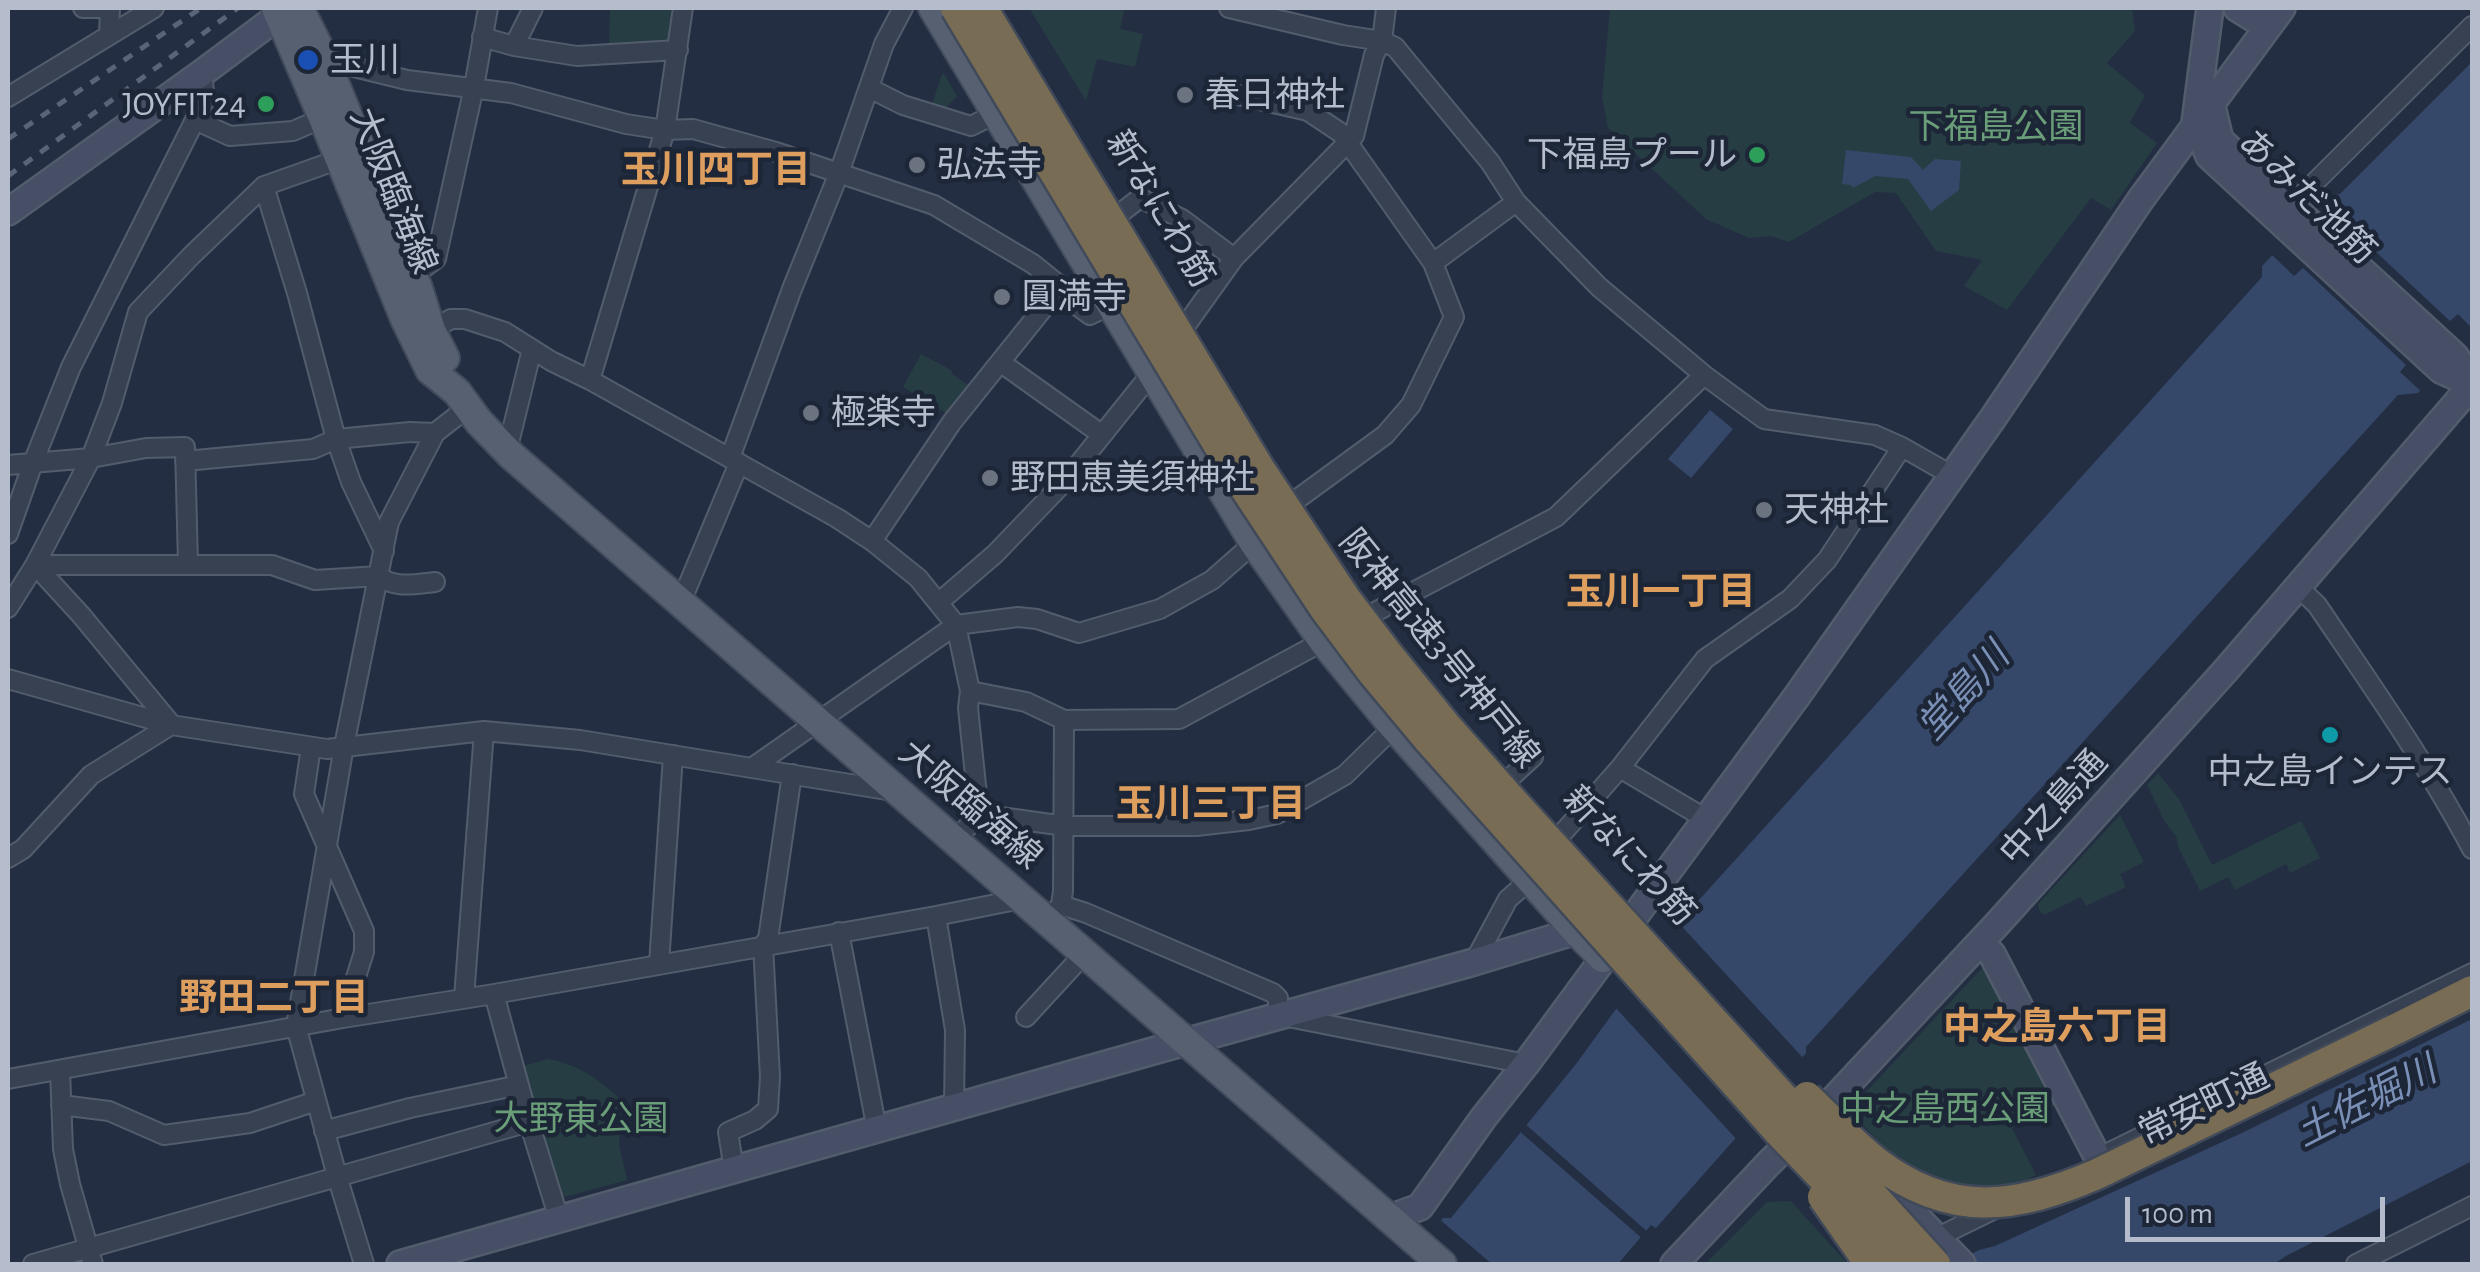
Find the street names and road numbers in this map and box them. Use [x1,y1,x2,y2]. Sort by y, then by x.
street label: 大阪臨海線 [341,102,445,280]
street label: あみだ池筋 [2229,121,2385,273]
street label: 新なにわ筋 [1097,123,1223,295]
street label: 阪神高速3号神戸線 [1330,521,1548,777]
street label: 大阪臨海線 [890,732,1050,878]
street label: 中之島通 [1992,742,2116,874]
street label: 新なにわ筋 [1554,778,1704,934]
street label: 常安町通 [2132,1055,2276,1155]

